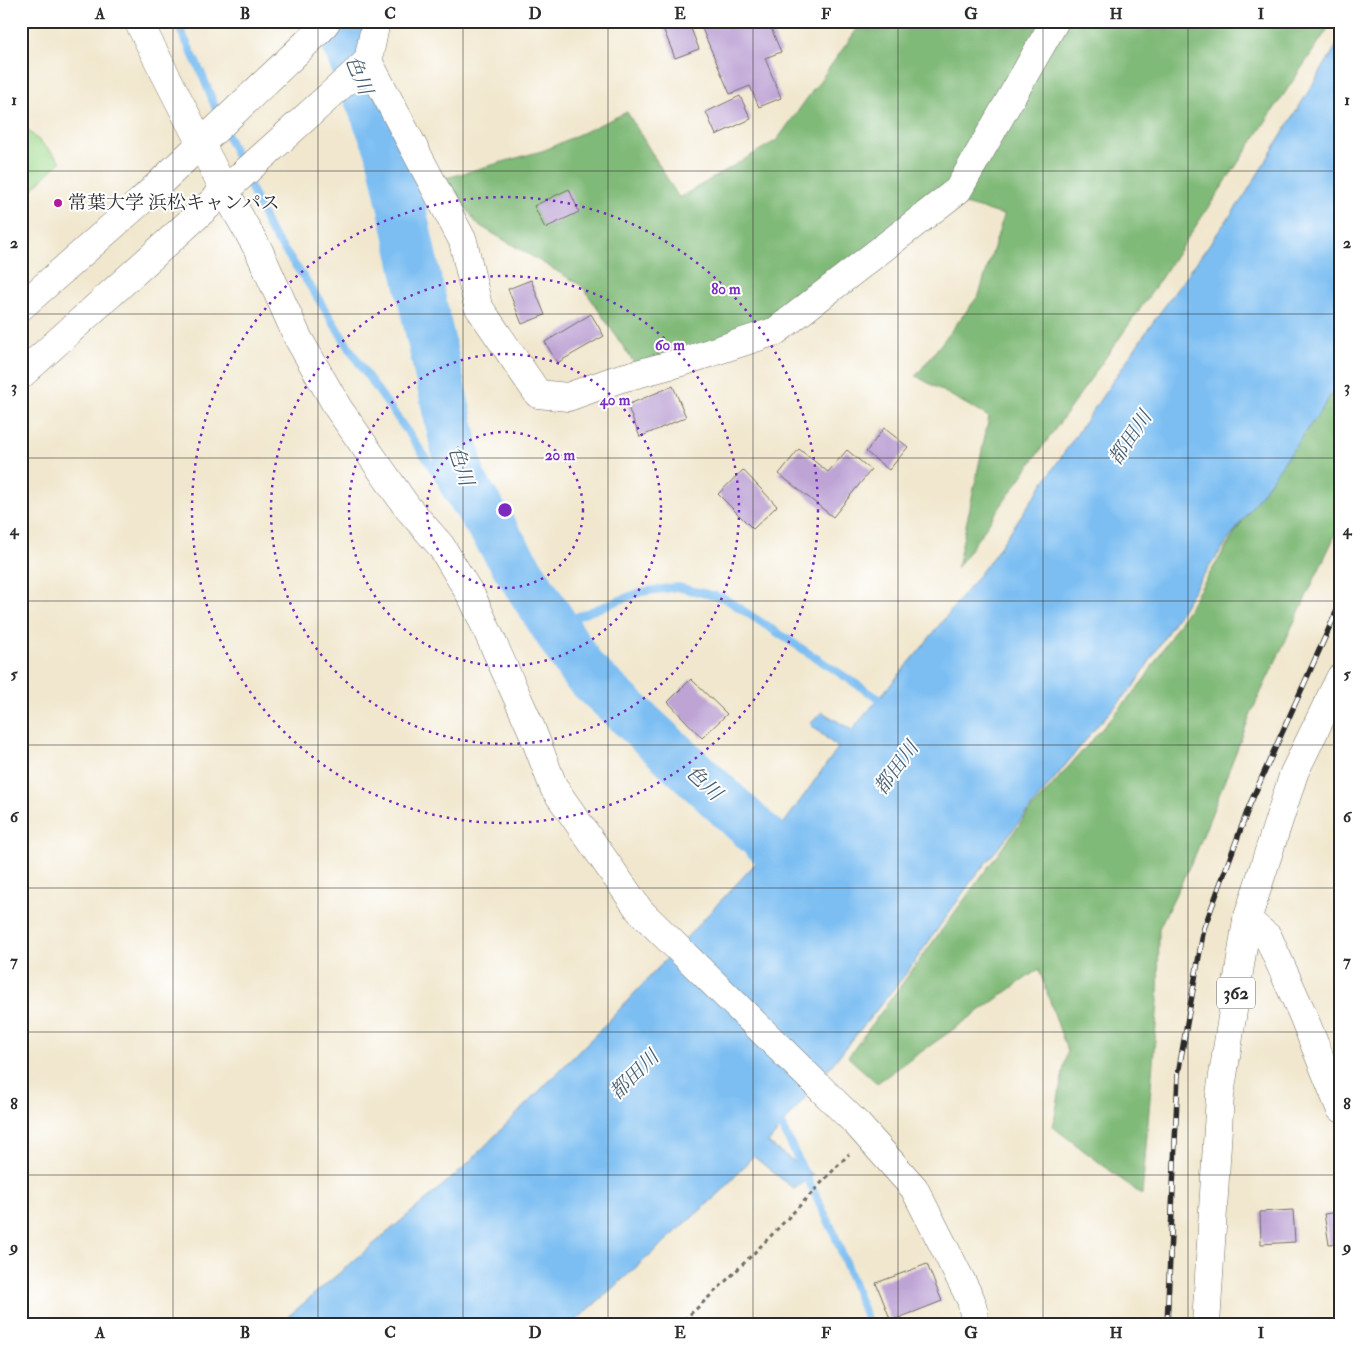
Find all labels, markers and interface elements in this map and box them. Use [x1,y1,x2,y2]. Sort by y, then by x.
text: A [94,4,106,24]
text: B [240,4,250,24]
text: C [384,4,396,24]
text: D [528,4,542,24]
text: E [674,4,686,24]
text: F [821,4,831,24]
text: G [964,4,978,24]
text: H [1109,4,1123,24]
text: I [1258,4,1265,24]
water label: 色川 [340,52,379,100]
text: 1 [11,90,17,110]
text: 1 [1344,90,1350,110]
place label: 常葉大学 浜松キャンパス [68,191,280,215]
marker: 常葉大学 浜松キャンパス [52,197,64,209]
text: 2 [10,233,18,253]
text: 2 [1343,233,1351,253]
text: 80 m [711,280,741,299]
text: 60 m [655,336,685,355]
text: 3 [11,377,17,397]
text: 3 [1344,377,1350,397]
text: 40 m [599,391,631,410]
water label: 都田川 [1103,404,1158,470]
water label: 色川 [443,443,480,491]
text: 20 m [545,446,575,465]
centre of rings [496,501,514,519]
text: 4 [9,520,20,540]
text: 4 [1342,520,1353,540]
text: 5 [10,664,18,684]
text: 5 [1343,664,1351,684]
water label: 都田川 [868,735,925,800]
water label: 色川 [681,760,729,807]
text: 6 [10,807,20,827]
text: 6 [1343,807,1353,827]
text: 7 [10,951,18,971]
text: 7 [1343,951,1351,971]
road number: 362 [1217,978,1255,1008]
water label: 都田川 [604,1044,665,1105]
text: 8 [10,1094,18,1114]
text: 8 [1343,1094,1351,1114]
text: 9 [8,1237,18,1257]
text: 9 [1341,1237,1351,1257]
text: A [94,1323,106,1343]
text: B [240,1323,250,1343]
text: C [384,1323,396,1343]
text: D [528,1323,542,1343]
text: E [674,1323,686,1343]
text: F [821,1323,831,1343]
text: G [964,1323,978,1343]
text: H [1109,1323,1123,1343]
text: I [1258,1323,1265,1343]

